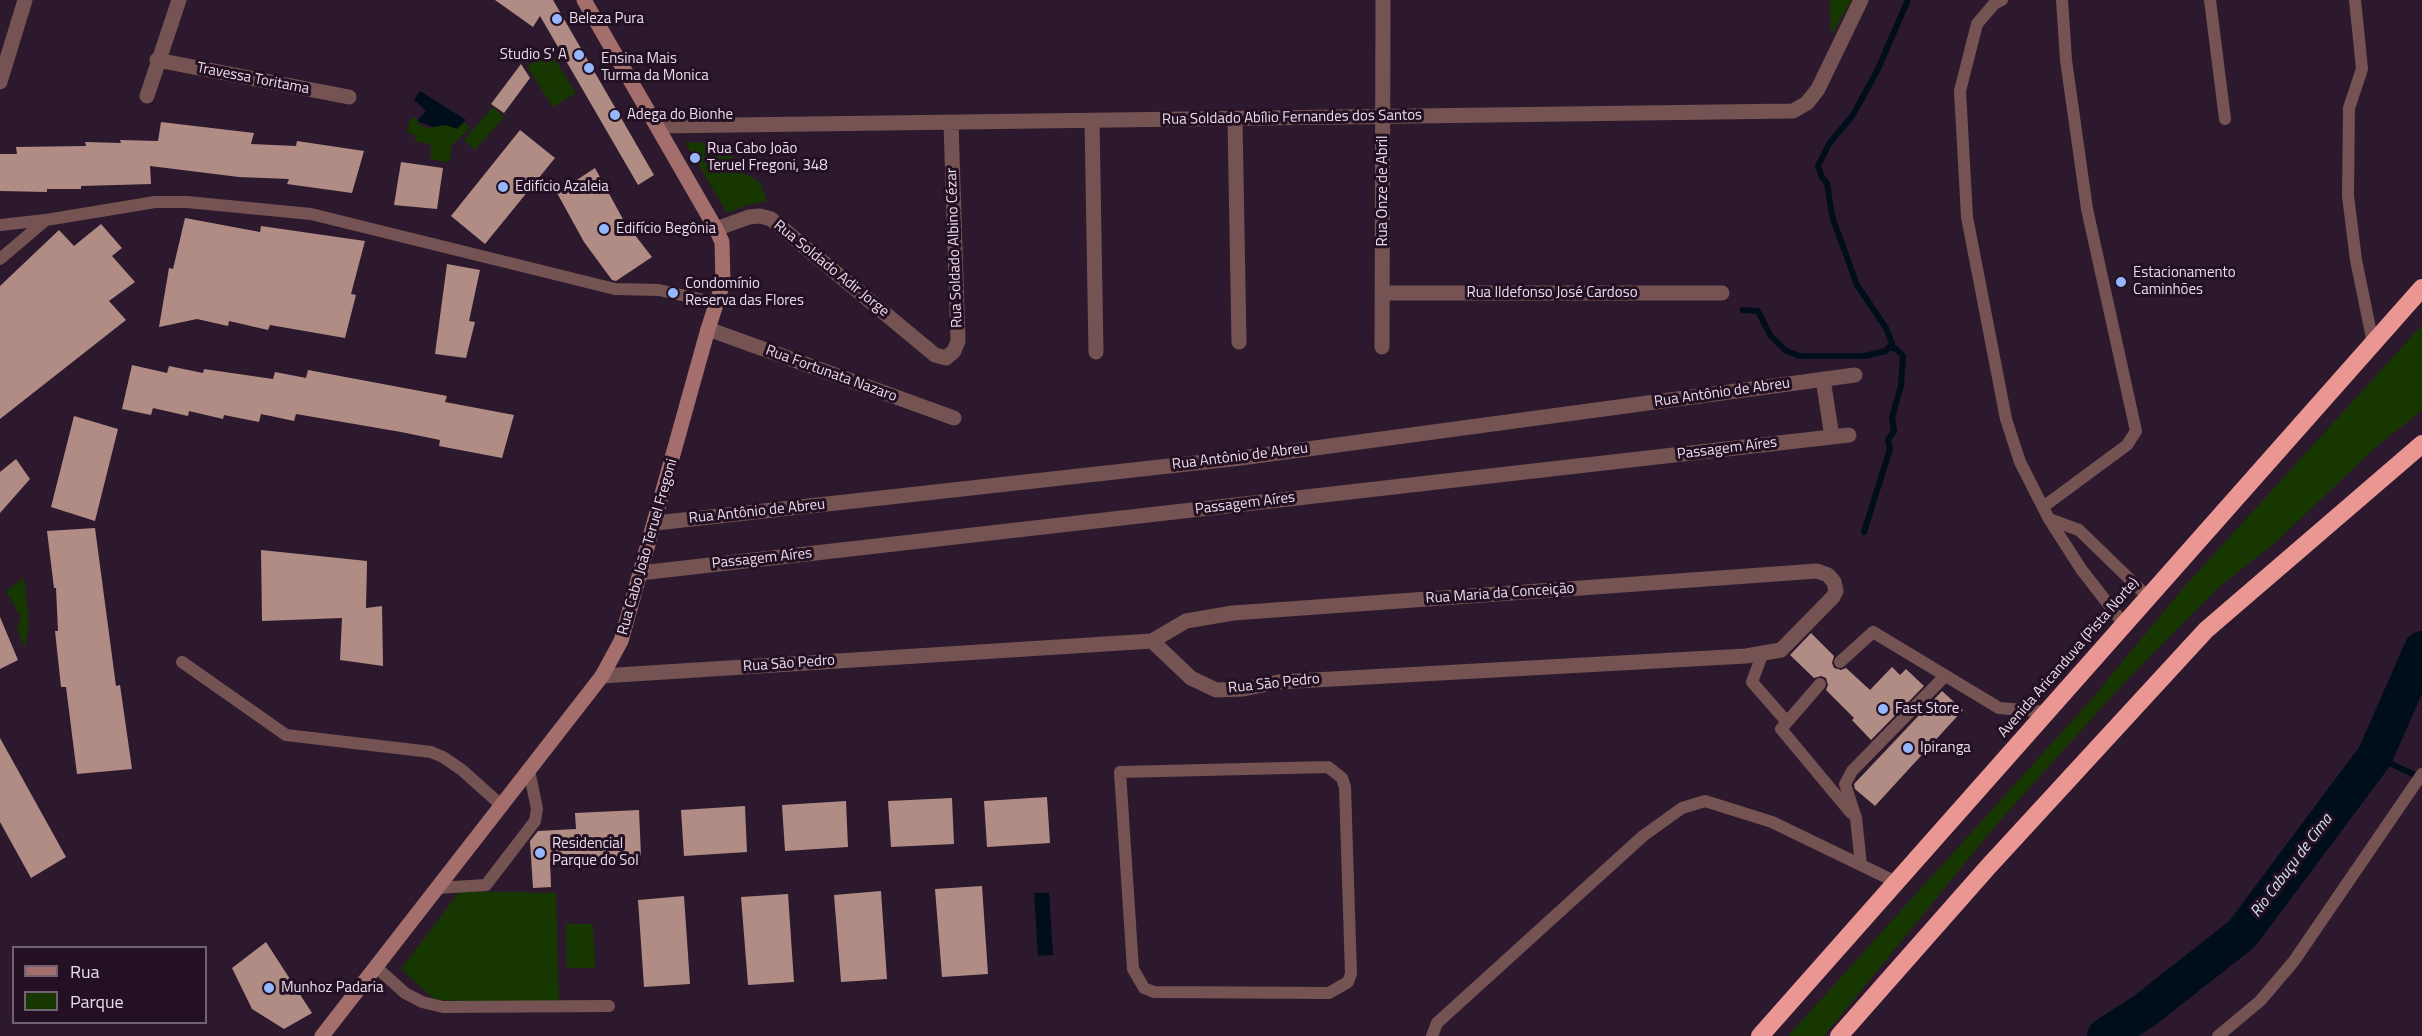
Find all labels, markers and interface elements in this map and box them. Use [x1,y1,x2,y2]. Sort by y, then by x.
place label: Beleza Pura [569,10,644,28]
marker: Beleza Pura [550,12,564,26]
place label: Studio S' A [500,46,567,64]
marker: Studio S' A [572,48,586,62]
place label: Ensina Mais Turma da Monica [601,50,709,85]
street label: Travessa Toritama [195,59,311,99]
marker: Ensina Mais Turma da Monica [582,61,596,75]
place label: Adega do Bionhe [627,106,733,124]
street label: Rua Soldado Abílio Fernandes dos Santos [1162,107,1422,129]
marker: Adega do Bionhe [608,108,622,122]
street label: Rua Onze de Abril [1374,135,1392,247]
place label: Rua Cabo João Teruel Fregoni, 348 [707,140,828,175]
marker: Rua Cabo João Teruel Fregoni, 348 [688,151,702,165]
street label: Rua Soldado Albino Cézar [943,168,967,328]
place label: Edifício Azaleia [515,178,609,196]
marker: Edifício Azaleia [496,180,510,194]
street label: Rua Soldado Adir Jorge [770,217,892,321]
place label: Edifício Begônia [616,220,716,238]
marker: Edifício Begônia [597,222,611,236]
place label: Estacionamento Caminhões [2133,264,2236,299]
place label: Condomínio Reserva das Flores [685,275,804,310]
marker: Estacionamento Caminhões [2114,275,2128,289]
street label: Rua Ildefonso José Cardoso [1466,284,1638,302]
marker: Condomínio Reserva das Flores [666,286,680,300]
street label: Rua Fortunata Nazaro [763,342,899,406]
street label: Rua Antônio de Abreu [1653,375,1791,411]
street label: Passagem Aíres [1676,434,1778,464]
street label: Rua Antônio de Abreu [1171,440,1309,474]
street label: Rua Cabo João Teruel Fregoni [614,457,682,637]
street label: Passagem Aíres [1194,489,1296,519]
street label: Rua Antônio de Abreu [688,496,826,528]
street label: Passagem Aíres [711,545,813,573]
street label: Avenida Aricanduva (Pista Norte) [1995,574,2143,742]
street label: Rua Maria da Conceição [1425,580,1575,608]
street label: Rua São Pedro [742,652,836,676]
street label: Rua São Pedro [1227,670,1321,698]
place label: Fast Store [1895,700,1959,718]
marker: Fast Store [1876,702,1890,716]
place label: Ipiranga [1920,739,1971,757]
marker: Ipiranga [1901,741,1915,755]
water label: Rio Cabuçu de Cima [2247,811,2337,921]
place label: Residencial Parque do Sol [552,835,639,870]
marker: Residencial Parque do Sol [533,846,547,860]
legend [12,946,207,1024]
text: Rua [70,958,100,985]
place label: Munhoz Padaria [281,979,383,997]
marker: Munhoz Padaria [262,981,276,995]
text: Parque [70,988,124,1015]

